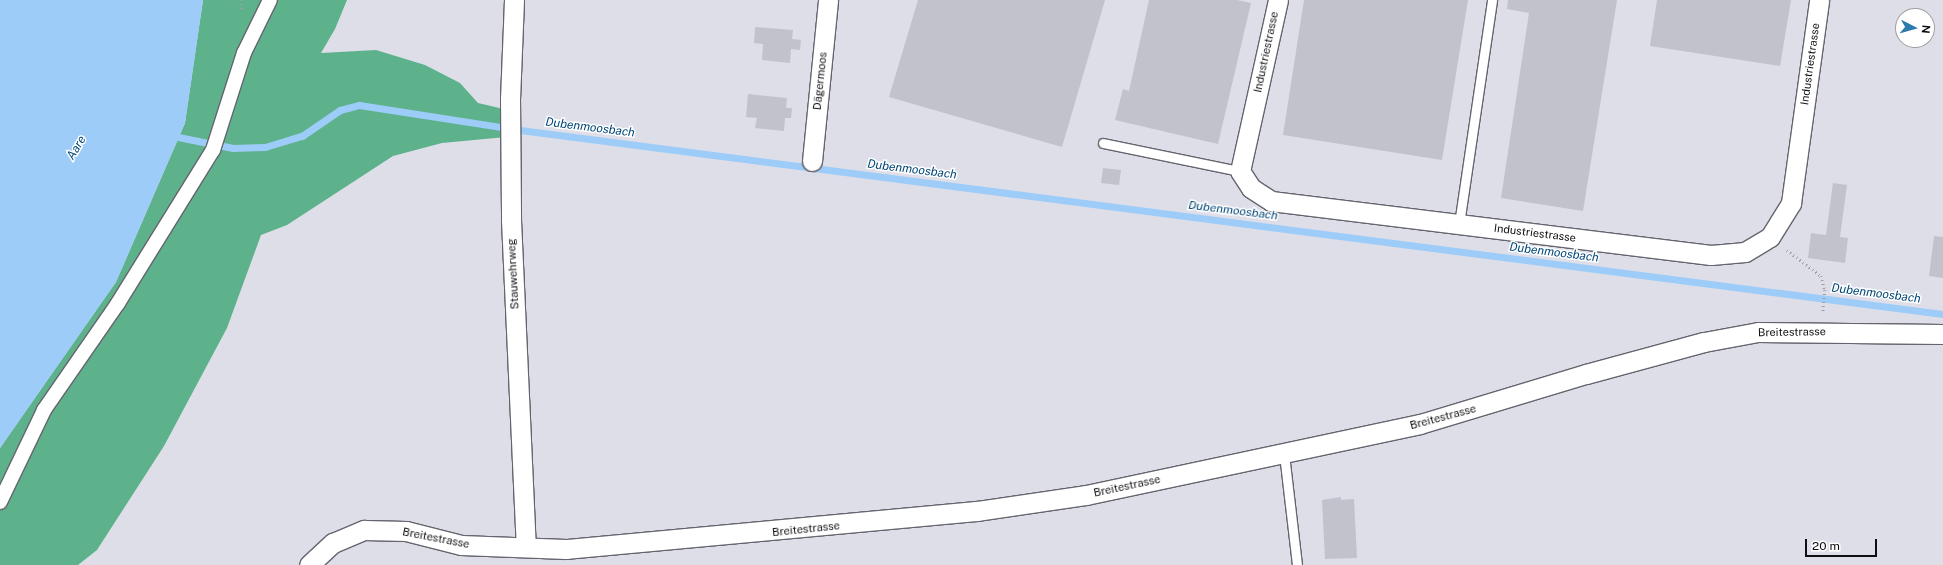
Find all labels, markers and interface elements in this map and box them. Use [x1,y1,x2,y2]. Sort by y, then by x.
north arrow [1895,8,1935,48]
street label: Industriestrasse [1251,10,1281,94]
street label: Industriestrasse [1798,22,1822,106]
text: N [1920,24,1932,34]
street label: Dägermoos [810,51,830,111]
water label: Dubenmoosbach [544,115,636,141]
water label: Aare [64,133,90,163]
water label: Dubenmoosbach [866,157,958,183]
water label: Dubenmoosbach [1187,198,1279,224]
street label: Industriestrasse [1493,221,1577,245]
street label: Stauwehrweg [505,238,521,310]
water label: Dubenmoosbach [1508,240,1600,266]
water label: Dubenmoosbach [1830,281,1922,307]
street label: Breitestrasse [1758,325,1826,339]
street label: Breitestrasse [1408,402,1478,432]
street label: Breitestrasse [1092,472,1162,500]
street label: Breitestrasse [771,519,841,539]
street label: Breitestrasse [401,525,471,551]
scale bar [1807,531,1879,557]
text: 20 m [1812,539,1840,553]

